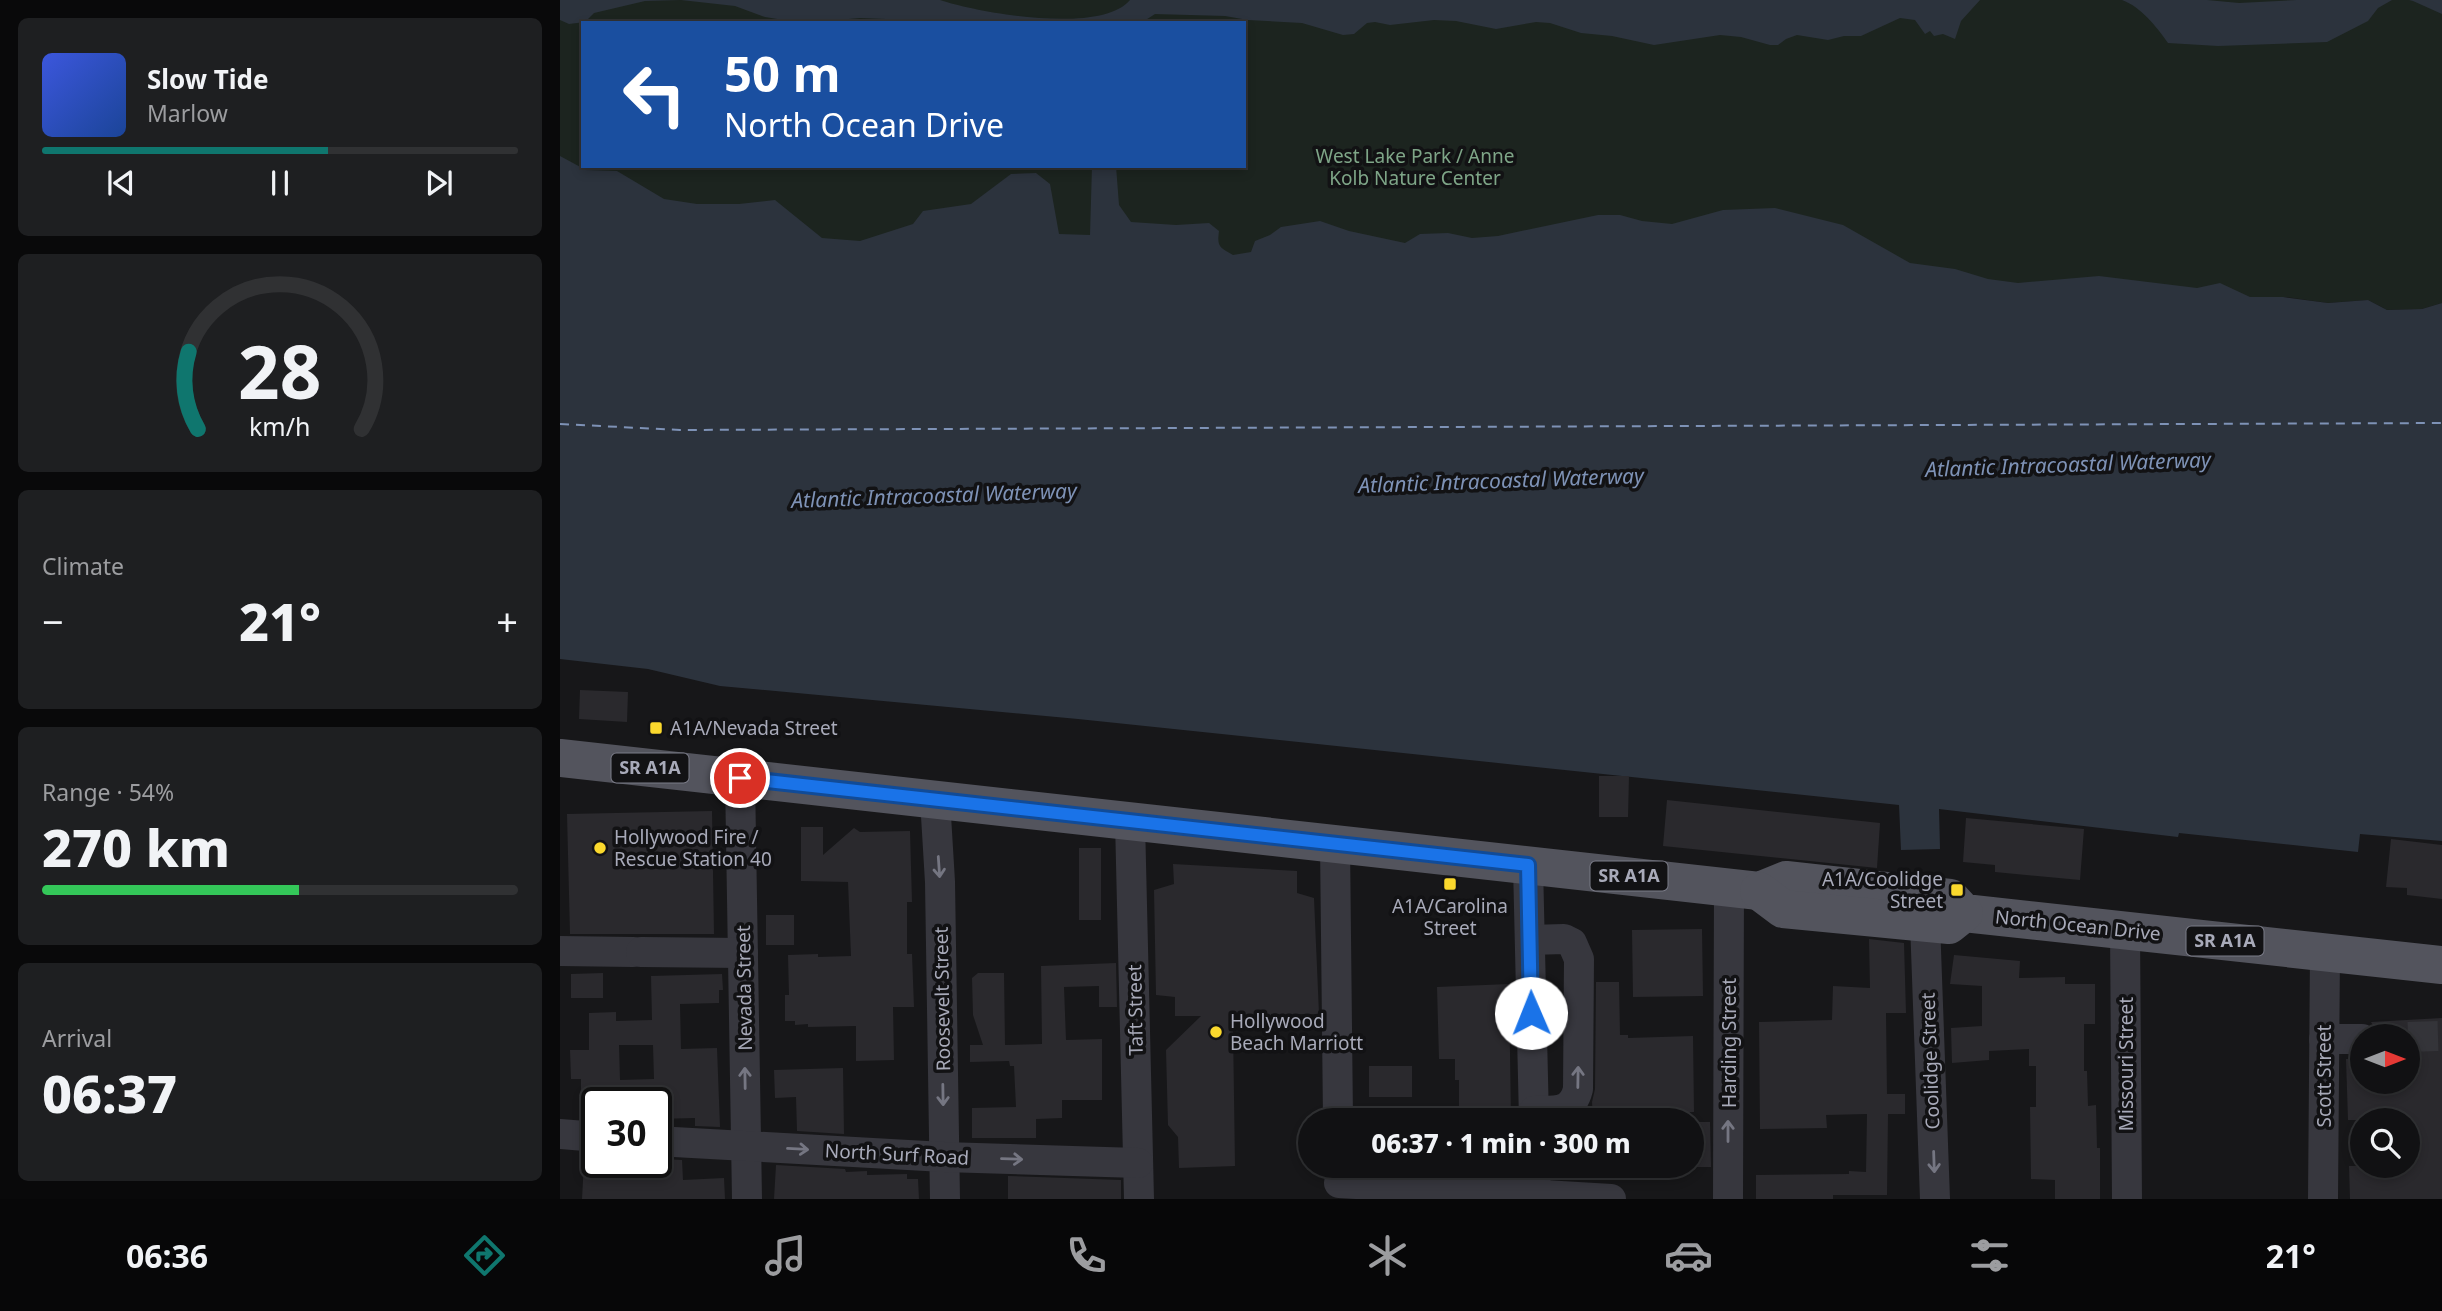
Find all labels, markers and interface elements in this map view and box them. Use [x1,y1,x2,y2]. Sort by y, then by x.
text: 50 m [724,40,841,106]
icon: left [609,49,700,140]
text: Slow Tide [147,61,269,97]
text: Marlow [147,97,228,129]
text: North Ocean Drive [724,103,1004,146]
park label: West Lake Park / Anne Kolb Nature Center [1316,143,1514,191]
icon: previous [102,164,140,202]
icon: pause [261,164,299,202]
icon: next [420,164,458,202]
text: 28 [238,322,322,421]
text: km/h [249,409,311,443]
water label: Atlantic Intracoastal Waterway [1923,445,2212,483]
water label: Atlantic Intracoastal Waterway [1356,461,1645,499]
water label: Atlantic Intracoastal Waterway [789,476,1078,514]
text: Climate [42,550,124,582]
text: 21° [239,585,321,656]
text: − [42,595,64,647]
text: + [496,595,518,647]
place label: A1A/Nevada Street [670,715,838,741]
marker: A1A/Nevada Street [648,720,664,736]
pin [710,748,770,808]
road number: SR A1A [612,754,688,782]
icon: arrive [721,759,759,797]
text: Range · 54% [42,776,174,808]
text: 270 km [42,811,230,882]
place label: Hollywood Fire / Rescue Station 40 [614,824,772,872]
marker: Hollywood Fire / Rescue Station 40 [592,840,608,856]
one-way arrow [933,856,946,879]
road number: SR A1A [1590,862,1668,890]
place label: A1A/Coolidge Street [1822,866,1943,914]
marker: A1A/Carolina Street [1442,876,1458,892]
marker: A1A/Coolidge Street [1949,882,1965,898]
place label: A1A/Carolina Street [1392,893,1508,941]
street label: North Ocean Drive [1994,903,2162,947]
street label: Nevada Street [730,925,758,1051]
street label: Roosevelt Street [928,926,956,1071]
road number: SR A1A [2186,926,2264,956]
street label: Taft Street [1121,964,1149,1056]
position arrow [1494,976,1568,1050]
street label: Harding Street [1716,978,1742,1108]
street label: Coolidge Street [1915,992,1945,1130]
street label: Missouri Street [2113,997,2139,1131]
place label: Hollywood Beach Marriott [1230,1008,1363,1056]
text: Arrival [42,1022,112,1054]
marker: Hollywood Beach Marriott [1208,1024,1224,1040]
street label: Scott Street [2311,1024,2337,1127]
north arrow [2350,1024,2420,1094]
map controls [2350,1024,2420,1178]
text: 06:37 [42,1057,177,1128]
one-way arrow [1571,1066,1585,1089]
one-way arrow [738,1067,752,1090]
one-way arrow [937,1083,950,1106]
speed limit sign: 30 [581,1087,672,1178]
button: search [2350,1108,2420,1178]
one-way arrow [1721,1120,1735,1143]
text: 06:37 · 1 min · 300 m [1371,1125,1631,1161]
street label: North Surf Road [824,1137,970,1171]
one-way arrow [786,1143,809,1156]
one-way arrow [1927,1150,1941,1173]
one-way arrow [1001,1152,1024,1166]
icon: directions [460,1231,509,1280]
icon: music [761,1231,810,1280]
icon: phone [1062,1231,1111,1280]
icon: climate [1363,1231,1412,1280]
icon: car [1664,1231,1713,1280]
icon: filters [1965,1231,2014,1280]
text: 06:36 [126,1234,208,1277]
text: 21° [2266,1234,2316,1277]

